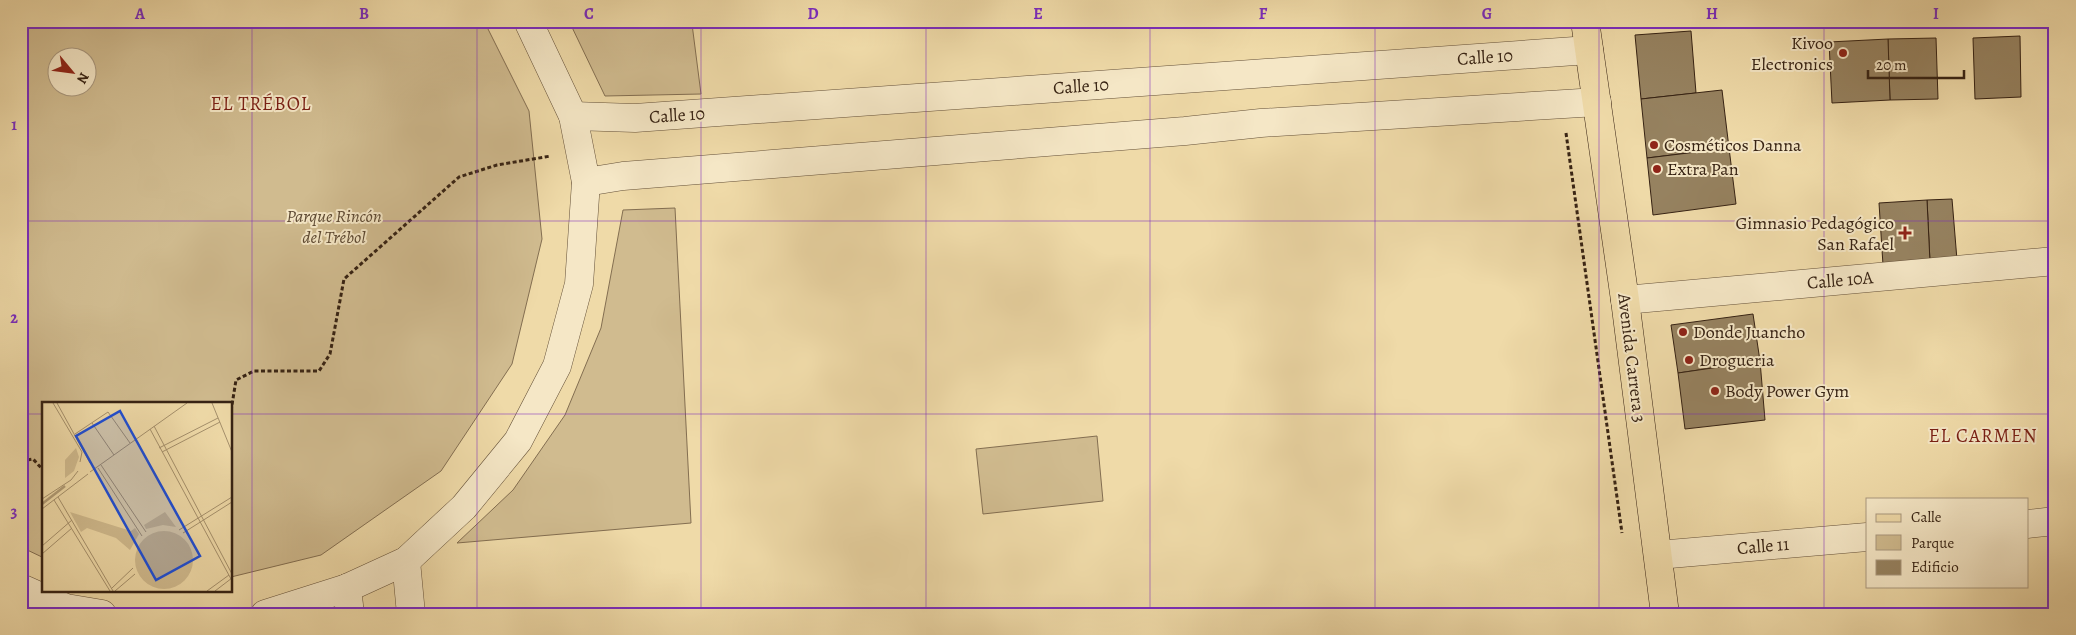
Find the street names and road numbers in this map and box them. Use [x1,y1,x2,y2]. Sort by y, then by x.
street label: Calle 10 [1456,43,1514,71]
street label: Calle 10 [1052,72,1110,100]
street label: Calle 10 [648,101,706,129]
street label: Calle 10A [1806,265,1875,295]
street label: Avenida Carrera 3 [1612,291,1652,424]
street label: Calle 11 [1736,532,1790,560]

